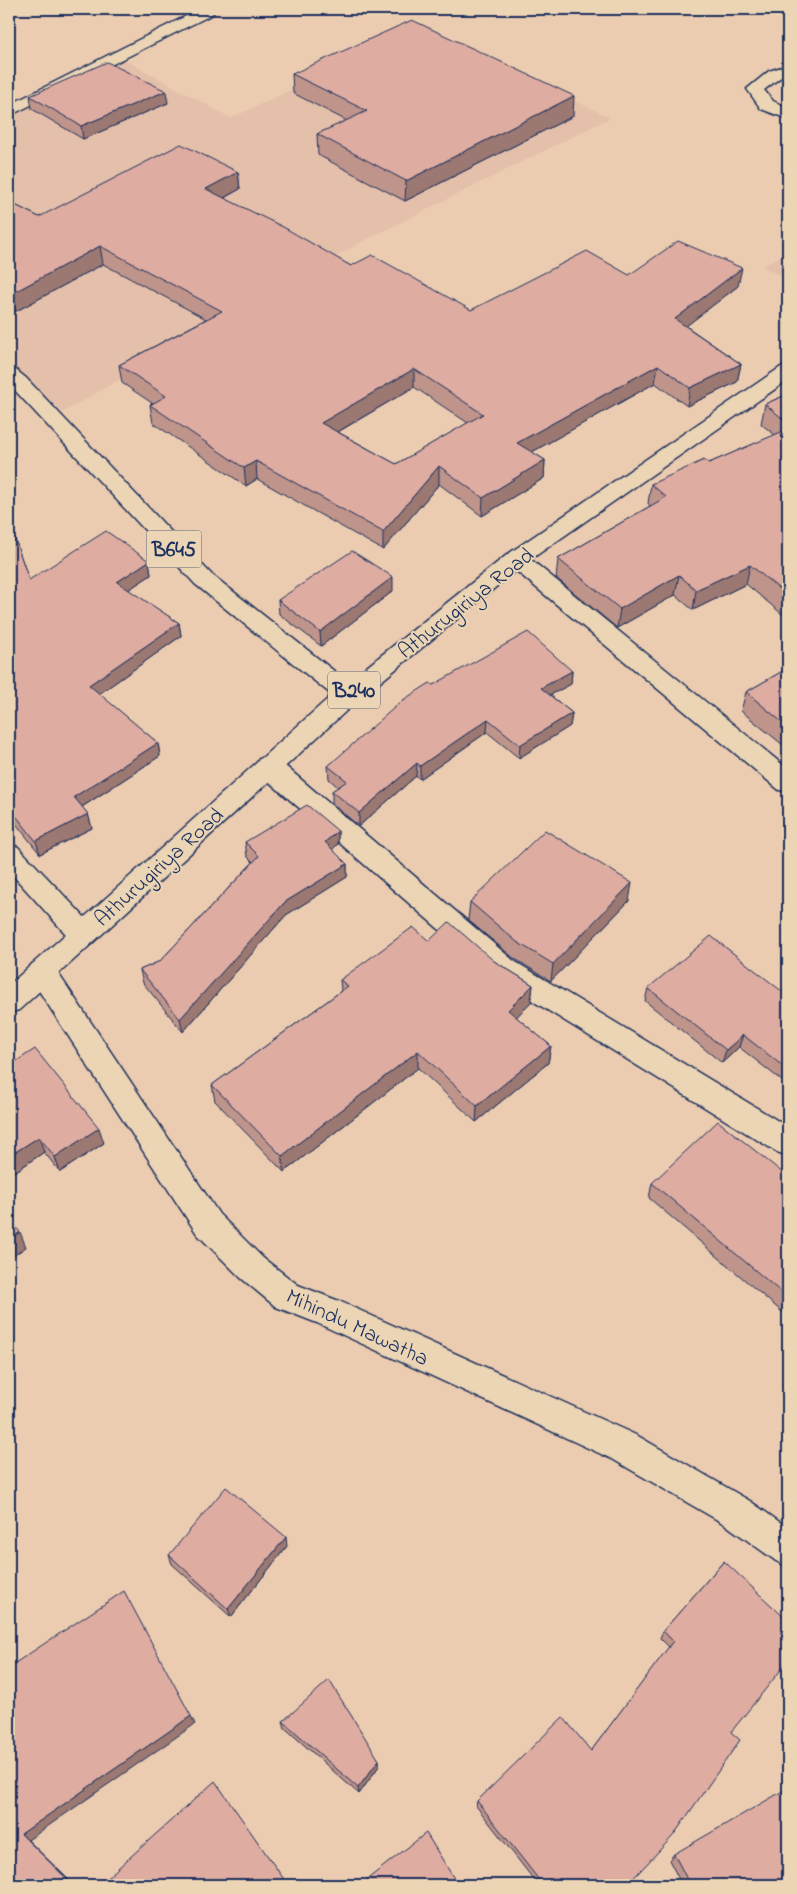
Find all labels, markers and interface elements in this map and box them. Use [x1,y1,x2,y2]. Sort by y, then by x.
road number: B645 [146,530,202,568]
street label: Athurugiriya Road [392,541,542,669]
road number: B240 [328,672,380,708]
street label: Athurugiriya Road [88,801,233,936]
street label: Mihindu Mawatha [280,1282,433,1376]

